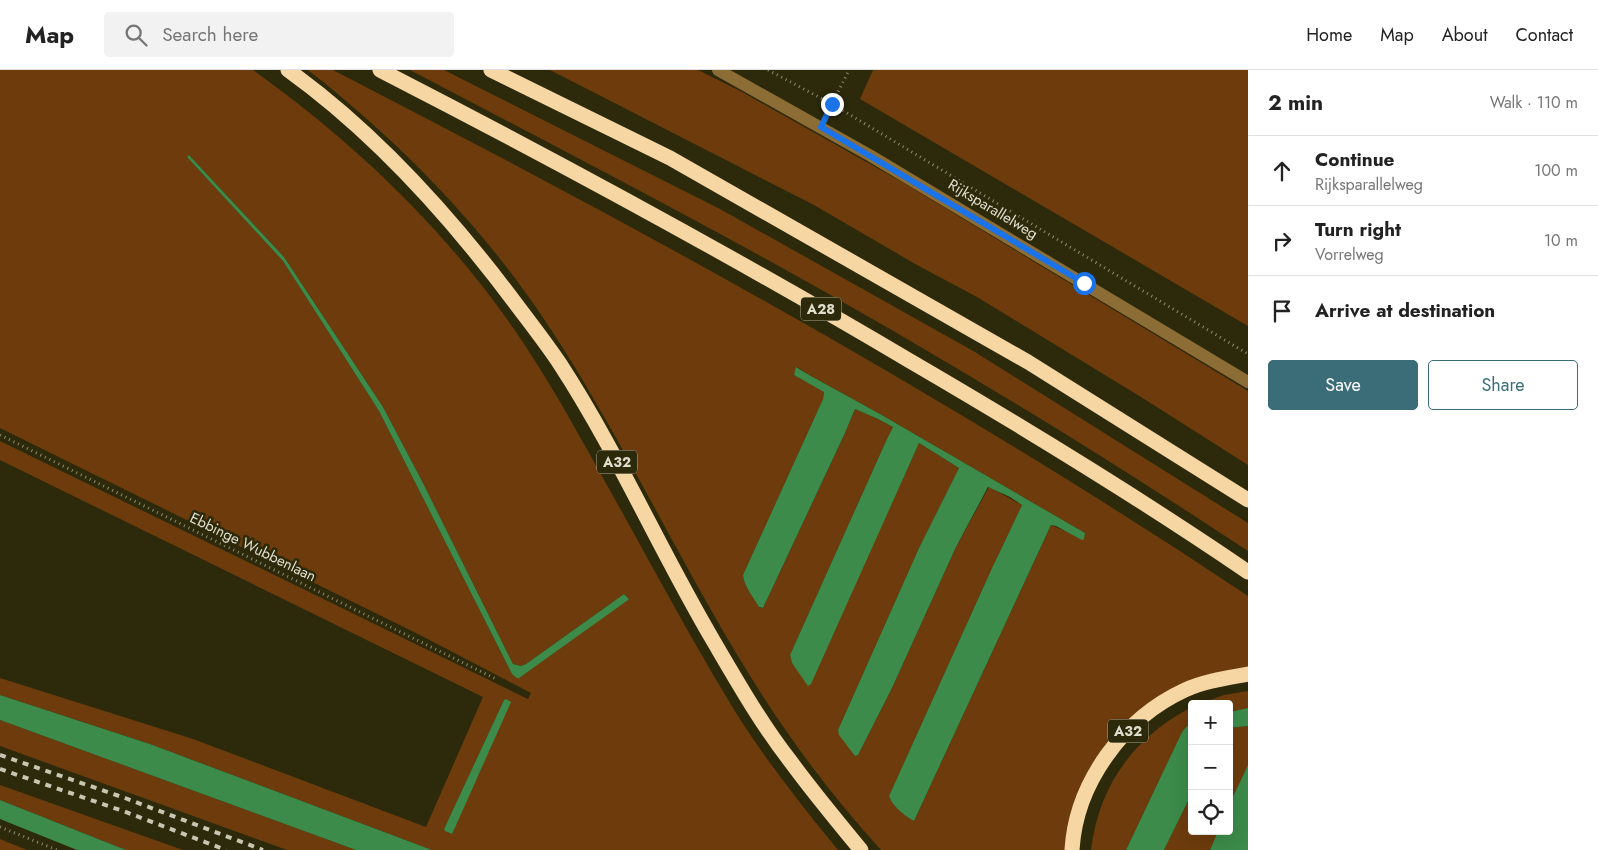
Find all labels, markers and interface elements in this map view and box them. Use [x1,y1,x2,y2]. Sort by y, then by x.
search box [104,12,454,57]
text: Map [25,17,74,52]
icon: search [122,21,150,49]
text: Search here [162,21,258,48]
text: Home [1306,22,1352,48]
text: Map [1380,22,1414,48]
text: About [1442,22,1487,48]
text: Contact [1515,22,1573,48]
text: 2 min [1268,88,1323,118]
text: Walk · 110 m [1490,91,1578,114]
route end [821,93,844,116]
text: Continue [1315,146,1394,173]
icon: ahead [1268,157,1296,185]
text: 100 m [1534,159,1578,182]
text: Rijksparallelweg [1315,173,1423,196]
street label: Rijksparallelweg [944,174,1042,244]
text: Turn right [1315,216,1401,243]
icon: right [1268,227,1296,255]
text: 10 m [1544,229,1578,252]
text: Vorrelweg [1315,243,1384,266]
route start [1073,272,1096,295]
icon: arrive [1268,297,1296,325]
text: Arrive at destination [1315,297,1495,324]
road number: A28 [801,298,841,320]
button: Save [1268,360,1418,410]
button: Share [1428,360,1578,410]
road number: A32 [597,451,637,474]
street label: Ebbinge Wubbenlaan [186,507,320,587]
map controls [1188,700,1233,835]
button: + [1188,700,1233,745]
road number: A32 [1108,719,1148,742]
button: − [1188,745,1233,790]
button: locate [1188,790,1233,835]

